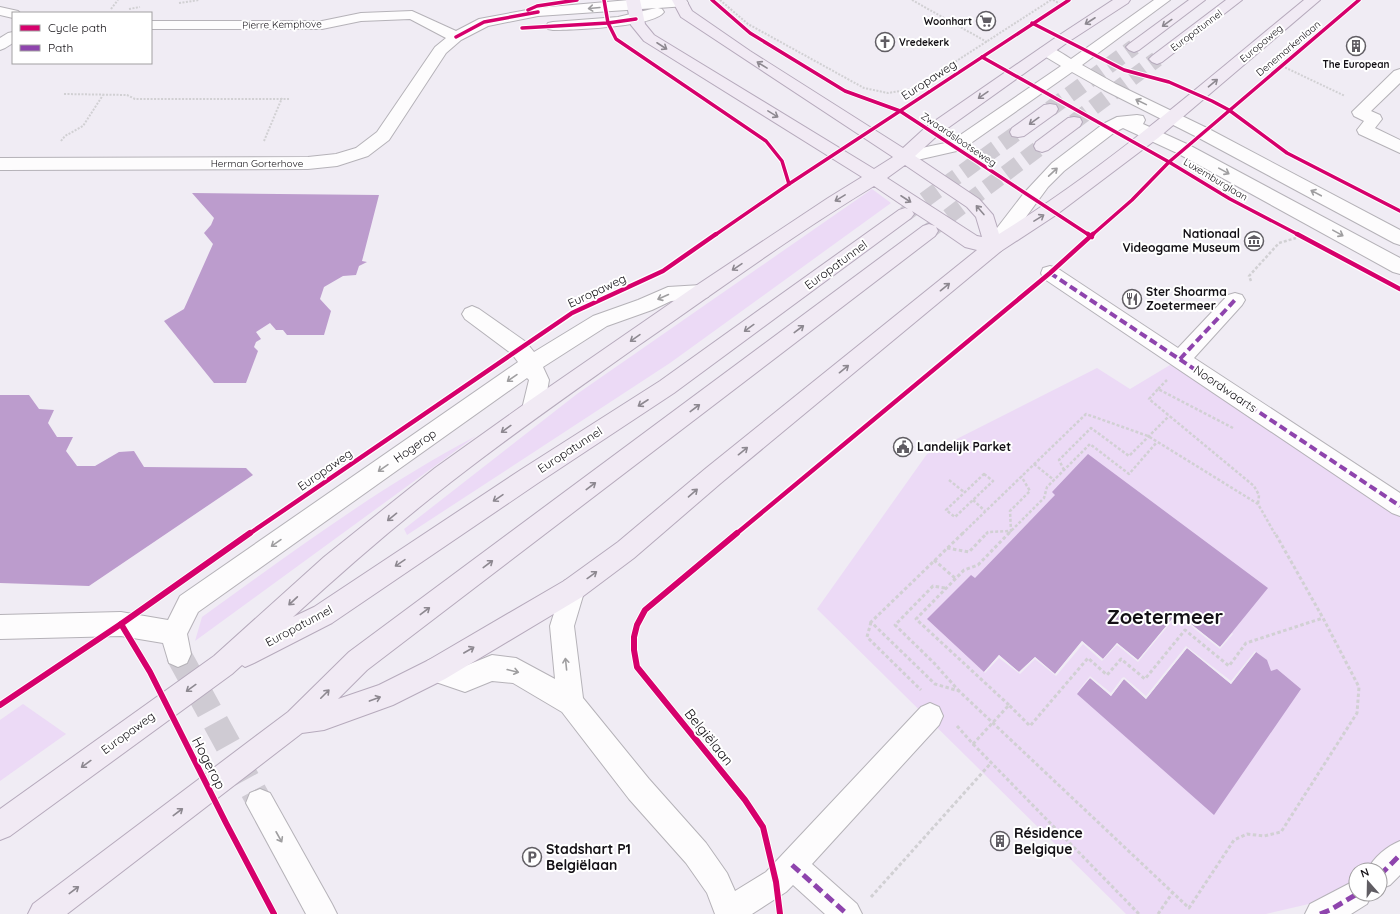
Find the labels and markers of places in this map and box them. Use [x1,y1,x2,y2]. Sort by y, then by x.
supermarket icon: Woonhart [975,10,997,32]
place label: Woonhart [924,15,972,28]
church icon: Vredekerk [874,31,896,53]
building icon: The European [1345,35,1367,57]
place label: Vredekerk [899,36,950,49]
place label: The European [1322,58,1390,71]
place label: Nationaal Videogame Museum [1122,226,1240,255]
museum icon: Nationaal Videogame Museum [1243,230,1265,252]
place label: Ster Shoarma Zoetermeer [1146,284,1227,313]
restaurant icon: Ster Shoarma Zoetermeer [1121,288,1143,310]
public building icon: Landelijk Parket [892,436,914,458]
place label: Landelijk Parket [917,439,1011,454]
place label: Résidence Belgique [1014,824,1083,858]
building icon: Résidence Belgique [989,830,1011,852]
place label: Stadshart P1 Belgiëlaan [546,840,631,874]
parking icon: Stadshart P1 Belgiëlaan [521,846,543,868]

